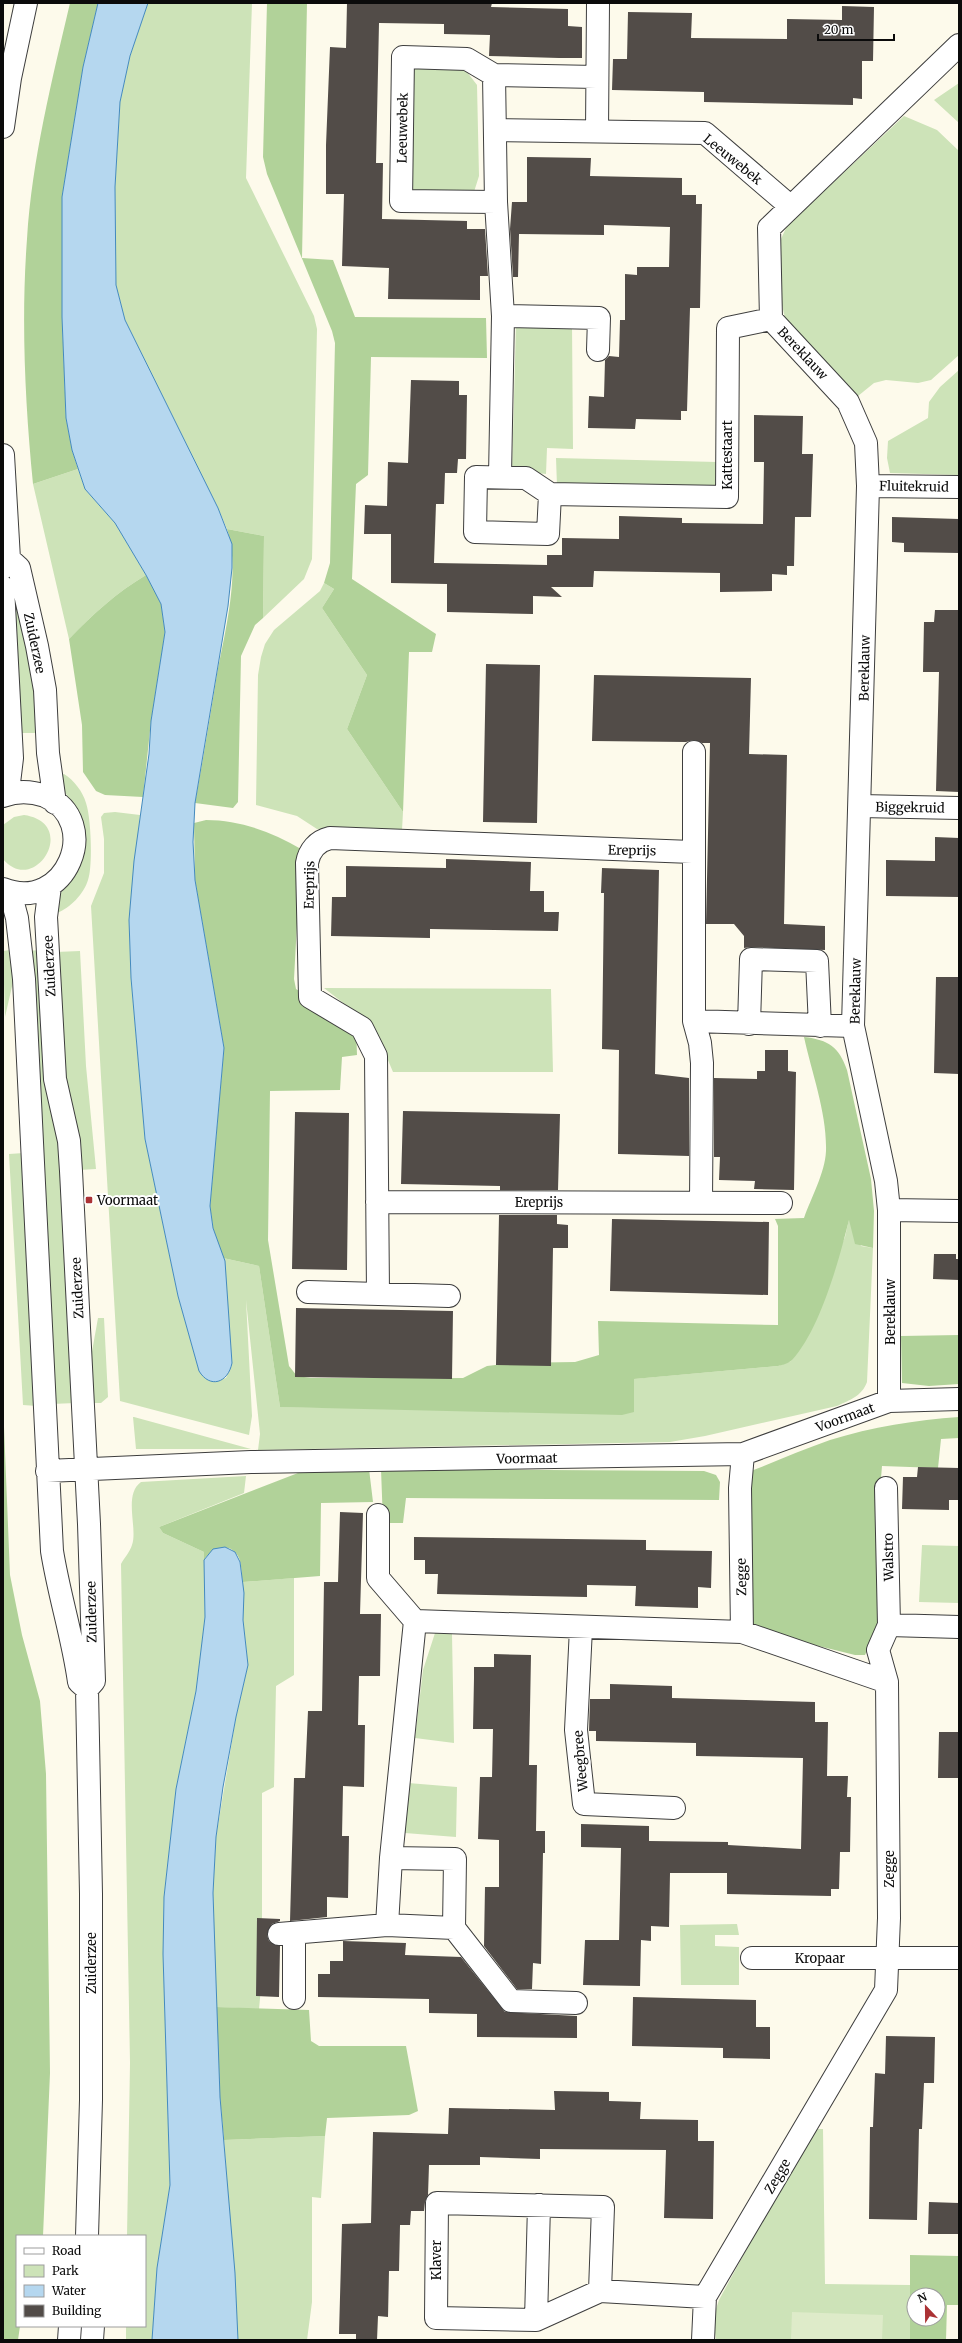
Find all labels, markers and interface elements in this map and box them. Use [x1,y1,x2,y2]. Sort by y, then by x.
scale bar [818,16,894,42]
text: 20 m [824,22,853,37]
street label: Leeuwebek [393,92,412,164]
street label: Leeuwebek [700,130,766,189]
street label: Bereklauw [774,323,832,384]
street label: Kattestaart [719,420,736,490]
street label: Fluitekruid [879,477,949,496]
street label: Zuiderzee [20,611,49,675]
street label: Bereklauw [855,634,874,701]
street label: Biggekruid [875,798,945,817]
street label: Ereprijs [608,842,656,859]
street label: Ereprijs [301,861,318,909]
street label: Zuiderzee [39,934,60,997]
street label: Bereklauw [846,957,865,1024]
place label: Voormaat [96,1192,158,1209]
street label: Ereprijs [515,1194,563,1211]
marker: Voormaat [84,1195,94,1205]
street label: Zuiderzee [67,1256,88,1319]
street label: Bereklauw [882,1278,899,1345]
street label: Voormaat [813,1399,877,1436]
street label: Voormaat [495,1449,558,1468]
street label: Walstro [880,1532,897,1582]
street label: Zegge [733,1558,750,1596]
street label: Zuiderzee [82,1581,101,1643]
street label: Weegbree [569,1730,592,1793]
street label: Zegge [881,1850,898,1888]
street label: Zuiderzee [83,1932,100,1994]
street label: Kropaar [795,1950,845,1967]
street label: Zegge [761,2155,794,2197]
legend [16,2235,146,2327]
street label: Klaver [428,2240,445,2280]
text: Road [52,2243,81,2258]
text: Park [52,2263,79,2278]
text: Water [51,2283,87,2298]
north arrow [906,2287,946,2327]
text: N [916,2289,929,2306]
text: Building [52,2303,102,2318]

